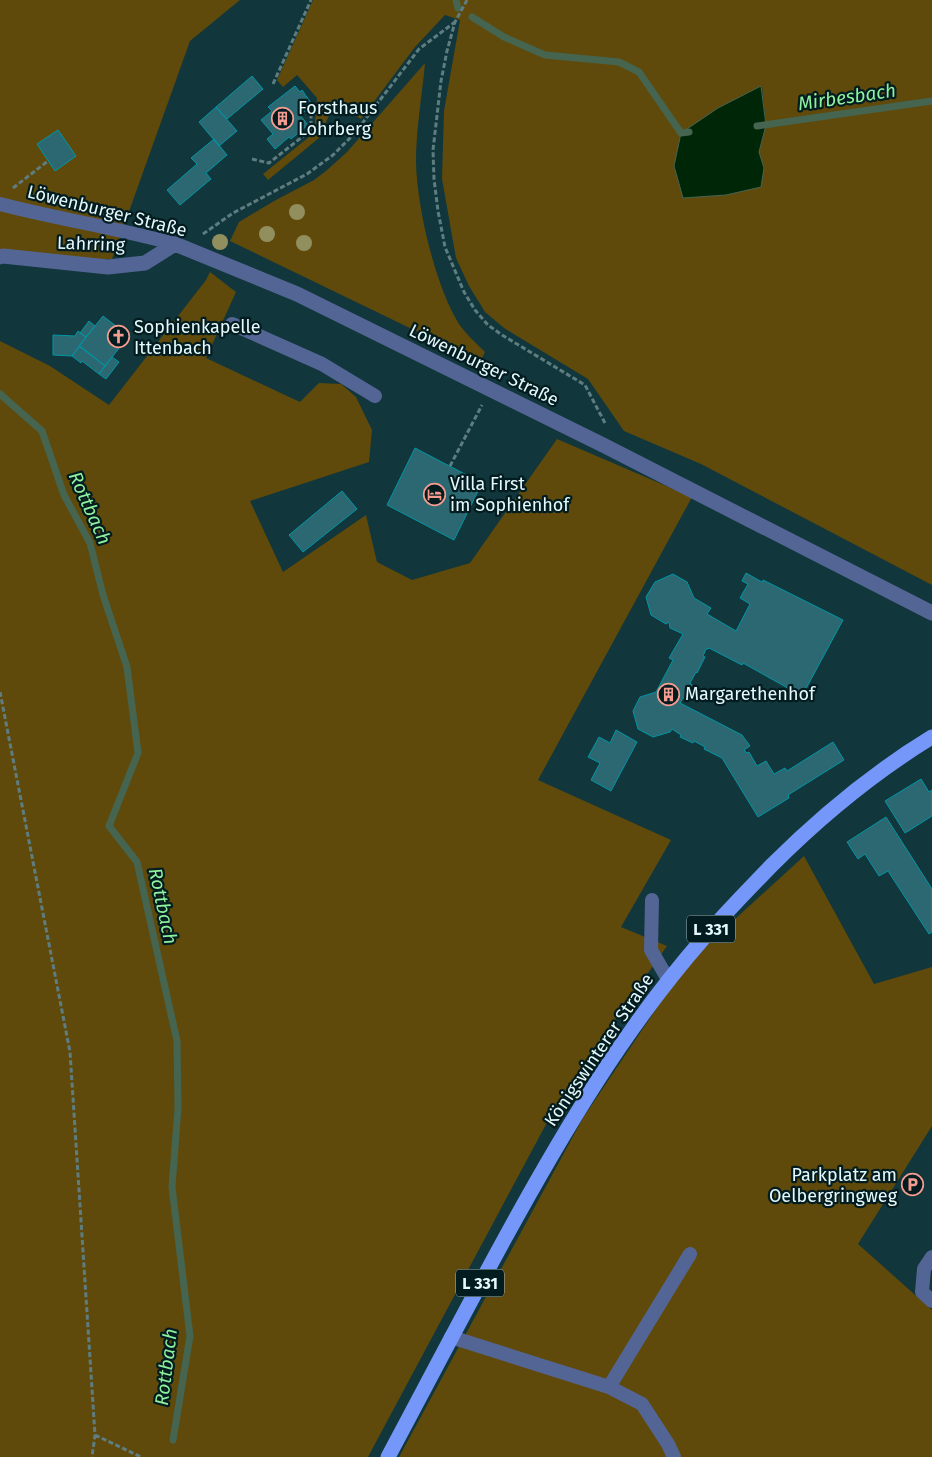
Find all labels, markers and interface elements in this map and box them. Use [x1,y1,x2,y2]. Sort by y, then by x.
water label: Mirbesbach [797,79,897,115]
place label: Forsthaus Lohrberg [298,97,378,140]
building icon: Forsthaus Lohrberg [270,106,294,130]
street label: Löwenburger Straße [25,181,189,241]
street label: Lahrring [57,232,126,256]
place label: Sophienkapelle Ittenbach [134,316,261,359]
street label: Löwenburger Straße [406,319,562,411]
church icon: Sophienkapelle Ittenbach [106,325,130,349]
water label: Rottbach [64,468,116,548]
place label: Villa First im Sophienhof [450,473,571,516]
hotel icon: Villa First im Sophienhof [422,482,446,506]
building icon: Margarethenhof [657,682,681,706]
place label: Margarethenhof [685,683,817,705]
water label: Rottbach [144,866,182,946]
road number: L 331 [687,916,735,942]
street label: Königswinterer Straße [540,969,658,1131]
place label: Parkplatz am Oelbergringweg [769,1164,898,1207]
parking icon: Parkplatz am Oelbergringweg [901,1173,925,1197]
road number: L 331 [456,1270,504,1296]
water label: Rottbach [150,1327,182,1407]

